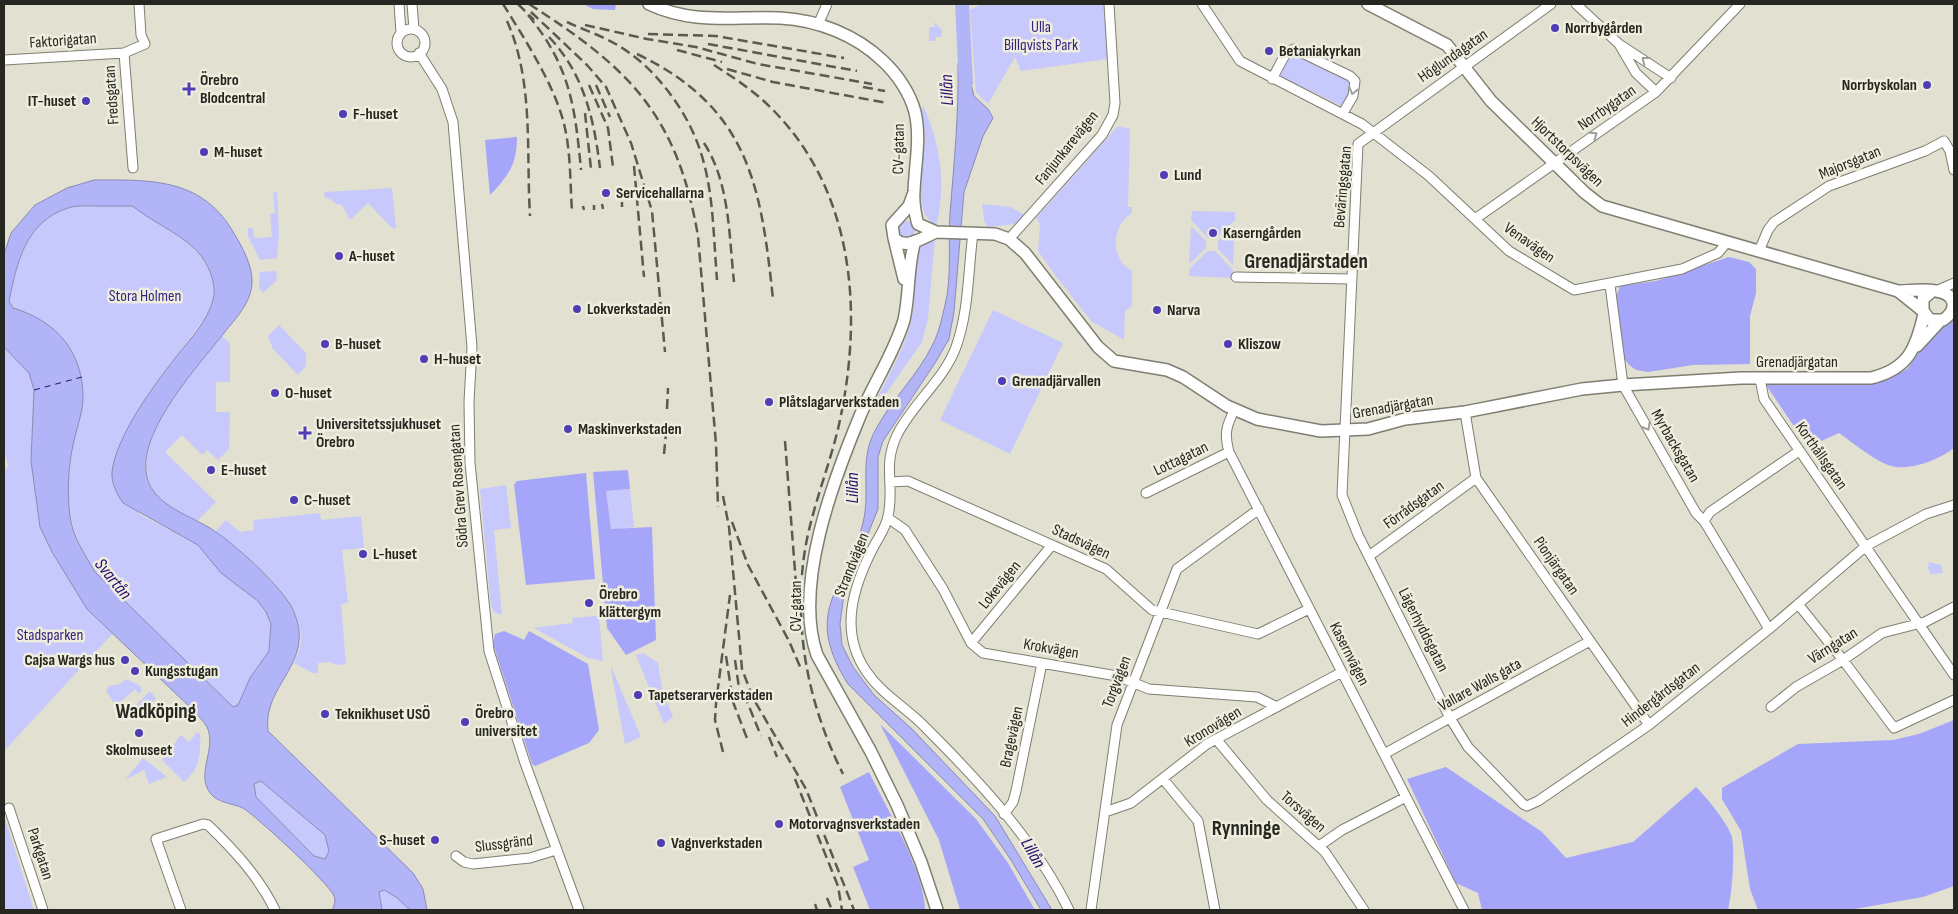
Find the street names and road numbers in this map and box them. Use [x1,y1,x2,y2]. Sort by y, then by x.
street label: Höglundagatan [1415,25,1491,87]
street label: Faktorigatan [29,29,97,53]
street label: Fredsgatan [100,65,124,125]
street label: Norrbygatan [1574,81,1640,135]
street label: Fanjunkarevägen [1031,107,1103,189]
street label: Hjortstorpsvägen [1527,113,1607,191]
street label: CV-gatan [889,123,909,175]
street label: Majorsgatan [1816,142,1884,184]
street label: Beväringsgatan [1330,145,1356,229]
street label: Venavägen [1500,219,1558,267]
street label: Grenadjärgatan [1756,353,1838,372]
street label: Grenadjärgatan [1351,391,1435,423]
street label: Myrbacksgatan [1646,406,1704,486]
street label: Korthållsgatan [1791,419,1851,493]
street label: Södra Grev Rosengatan [445,424,473,548]
street label: Lottagatan [1151,438,1211,480]
street label: Förrådsgatan [1380,477,1448,533]
street label: Stadsvägen [1049,520,1113,564]
street label: Strandvägen [831,530,873,600]
street label: Pionjärgatan [1529,533,1583,599]
street label: Lokevägen [975,557,1025,613]
street label: CV-gatan [787,581,806,631]
street label: Lägerhyddsgatan [1394,585,1452,675]
street label: Kasernvägen [1325,619,1373,689]
street label: Värngatan [1805,624,1861,668]
street label: Krokvägen [1022,635,1080,663]
street label: Torgvägen [1098,653,1136,711]
street label: Vallare Walls gata [1435,654,1525,716]
street label: Hindergårdsgatan [1618,658,1704,732]
street label: Kronovägen [1181,703,1245,751]
street label: Bragevägen [996,705,1028,769]
street label: Torsvägen [1276,787,1330,837]
street label: Parkgatan [23,826,57,882]
street label: Slussgränd [474,831,534,857]

